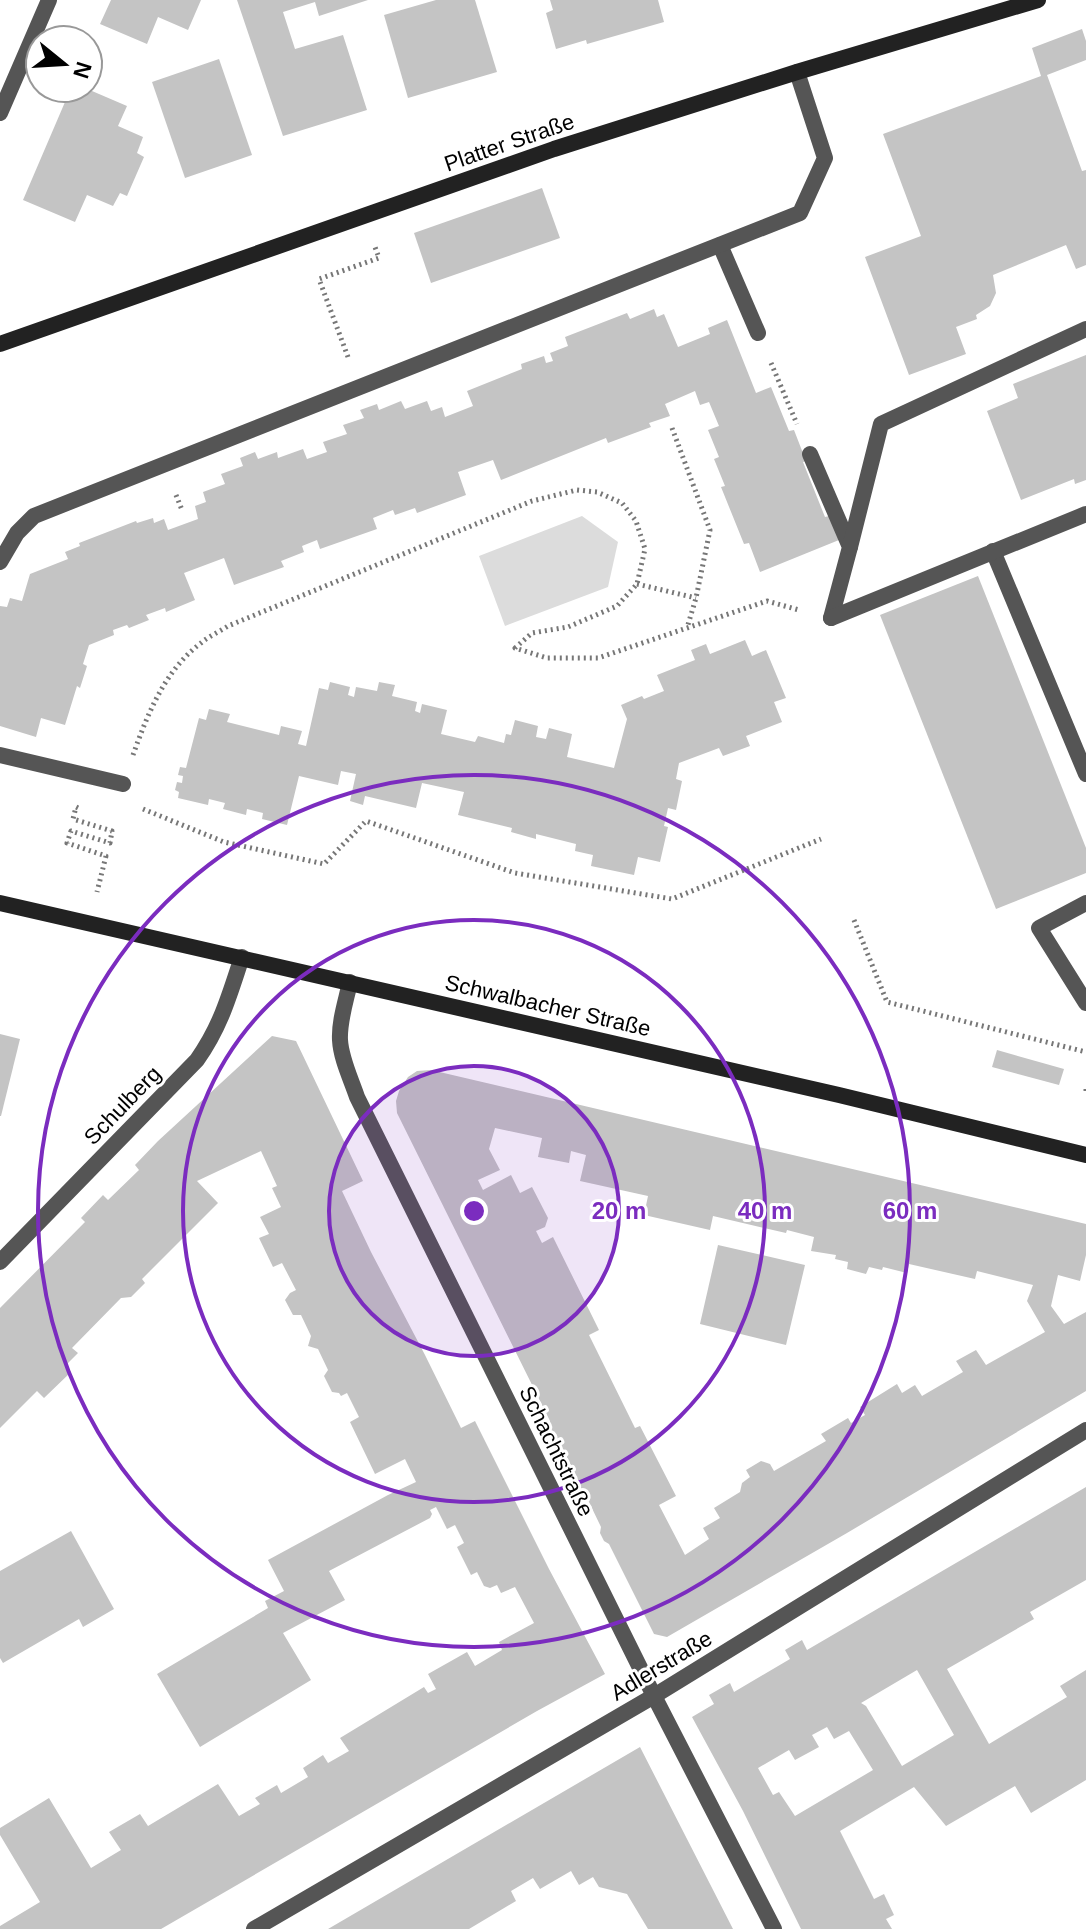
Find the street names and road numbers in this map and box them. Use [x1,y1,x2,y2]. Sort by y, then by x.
street label: Platter Straße [441,109,577,176]
street label: Schwalbacher Straße [443,970,653,1041]
street label: Schulberg [79,1061,166,1150]
street label: Schachtstraße [514,1382,599,1520]
street label: Adlerstraße [606,1625,716,1705]

